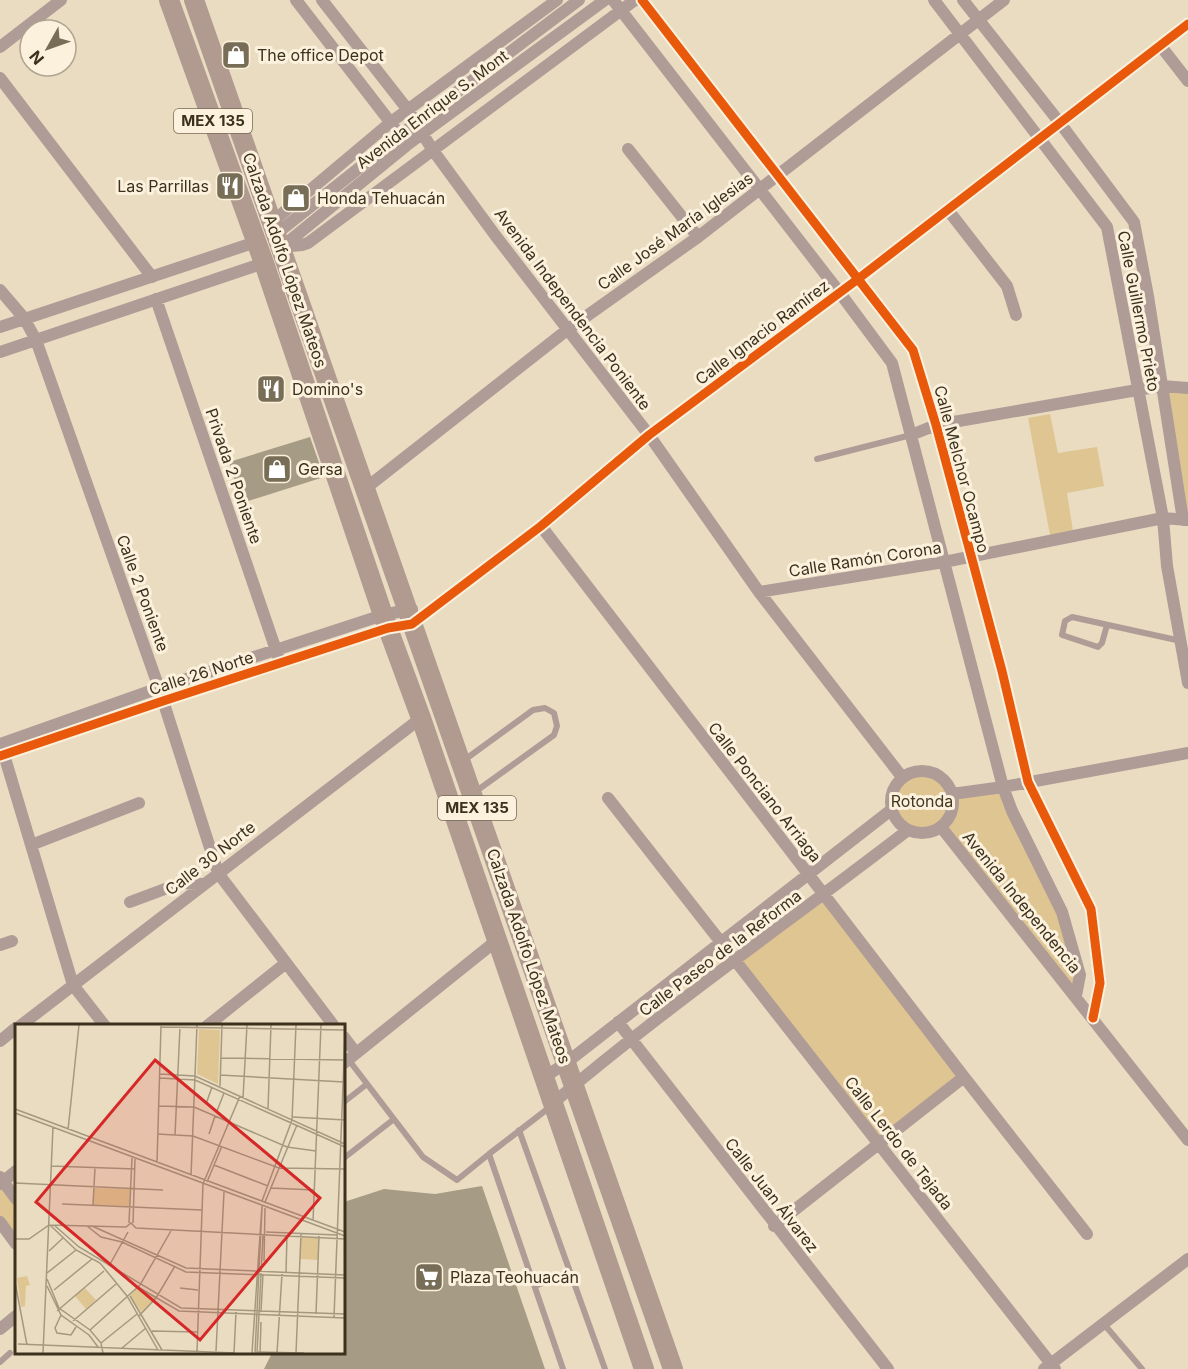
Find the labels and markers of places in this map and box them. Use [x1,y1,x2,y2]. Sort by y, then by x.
shop icon: The office Depot [220,39,252,71]
place label: The office Depot [257,45,384,65]
restaurant icon: Las Parrillas [214,170,246,202]
place label: Las Parrillas [117,176,209,196]
shop icon: Honda Tehuacán [280,182,312,214]
place label: Honda Tehuacán [317,188,445,208]
restaurant icon: Domino's [255,373,287,405]
place label: Domino's [292,379,363,399]
shop icon: Gersa [261,453,293,485]
place label: Gersa [298,459,343,479]
supermarket icon: Plaza Teohuacán [413,1261,445,1293]
place label: Plaza Teohuacán [450,1267,579,1287]

